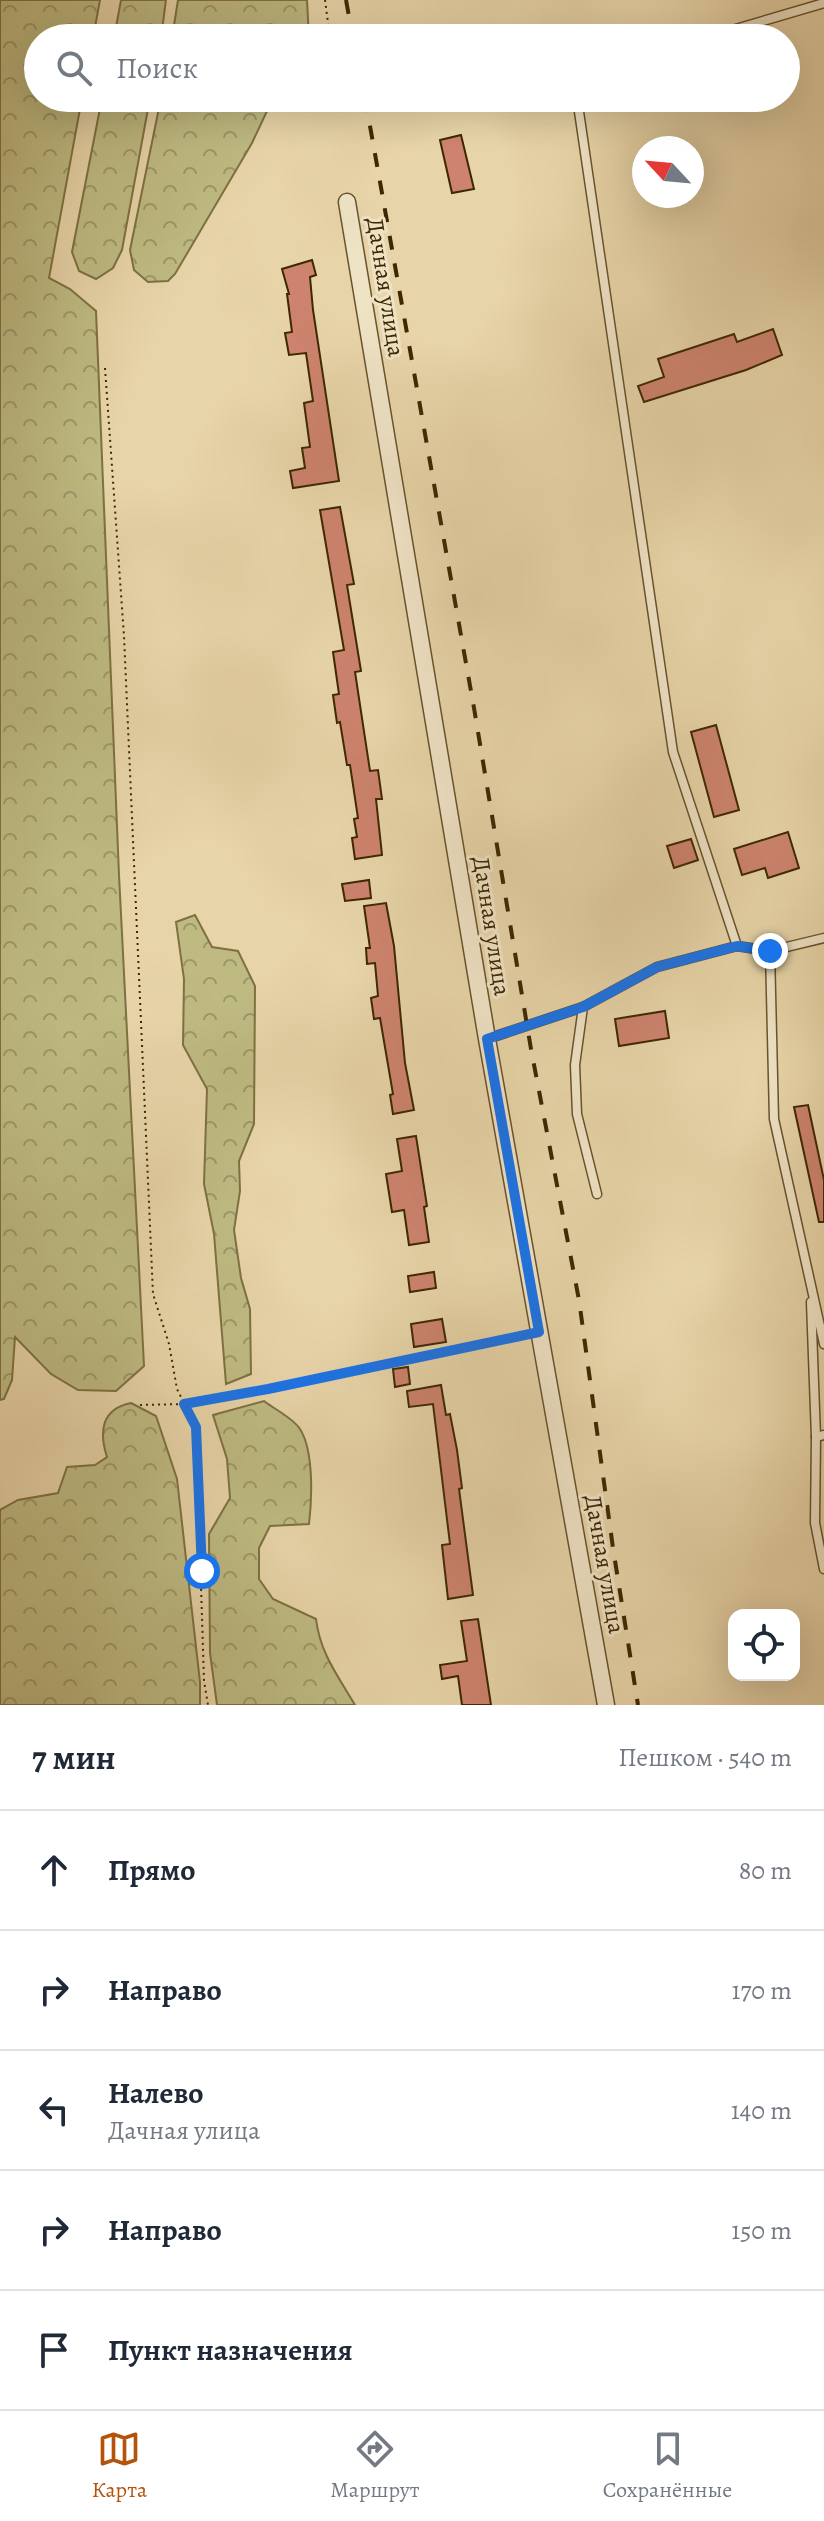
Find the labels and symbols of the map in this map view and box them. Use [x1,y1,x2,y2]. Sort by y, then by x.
north arrow [632,136,704,208]
street label: Дачная улица [359,215,413,359]
street label: Дачная улица [465,854,519,998]
route end [752,933,788,969]
street label: Дачная улица [577,1492,633,1636]
route start [184,1553,220,1589]

